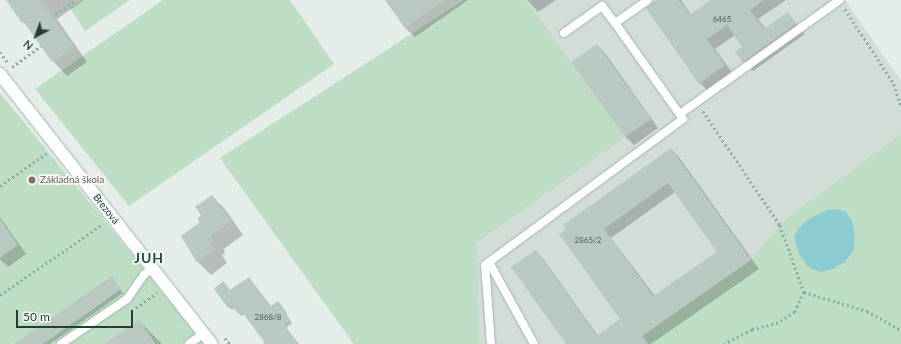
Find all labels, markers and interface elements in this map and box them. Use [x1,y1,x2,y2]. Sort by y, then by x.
house number: 6465 [713,15,731,25]
north arrow [16,16,56,56]
text: N [20,38,35,53]
place label: Základná škola [40,174,104,186]
marker: Základná škola [27,175,37,185]
street label: Brezová [90,191,122,227]
house number: 2865/2 [575,236,601,246]
district label: JUH [134,250,164,266]
scale bar [18,302,135,328]
text: 50 m [23,309,50,324]
house number: 2868/8 [255,313,281,323]

